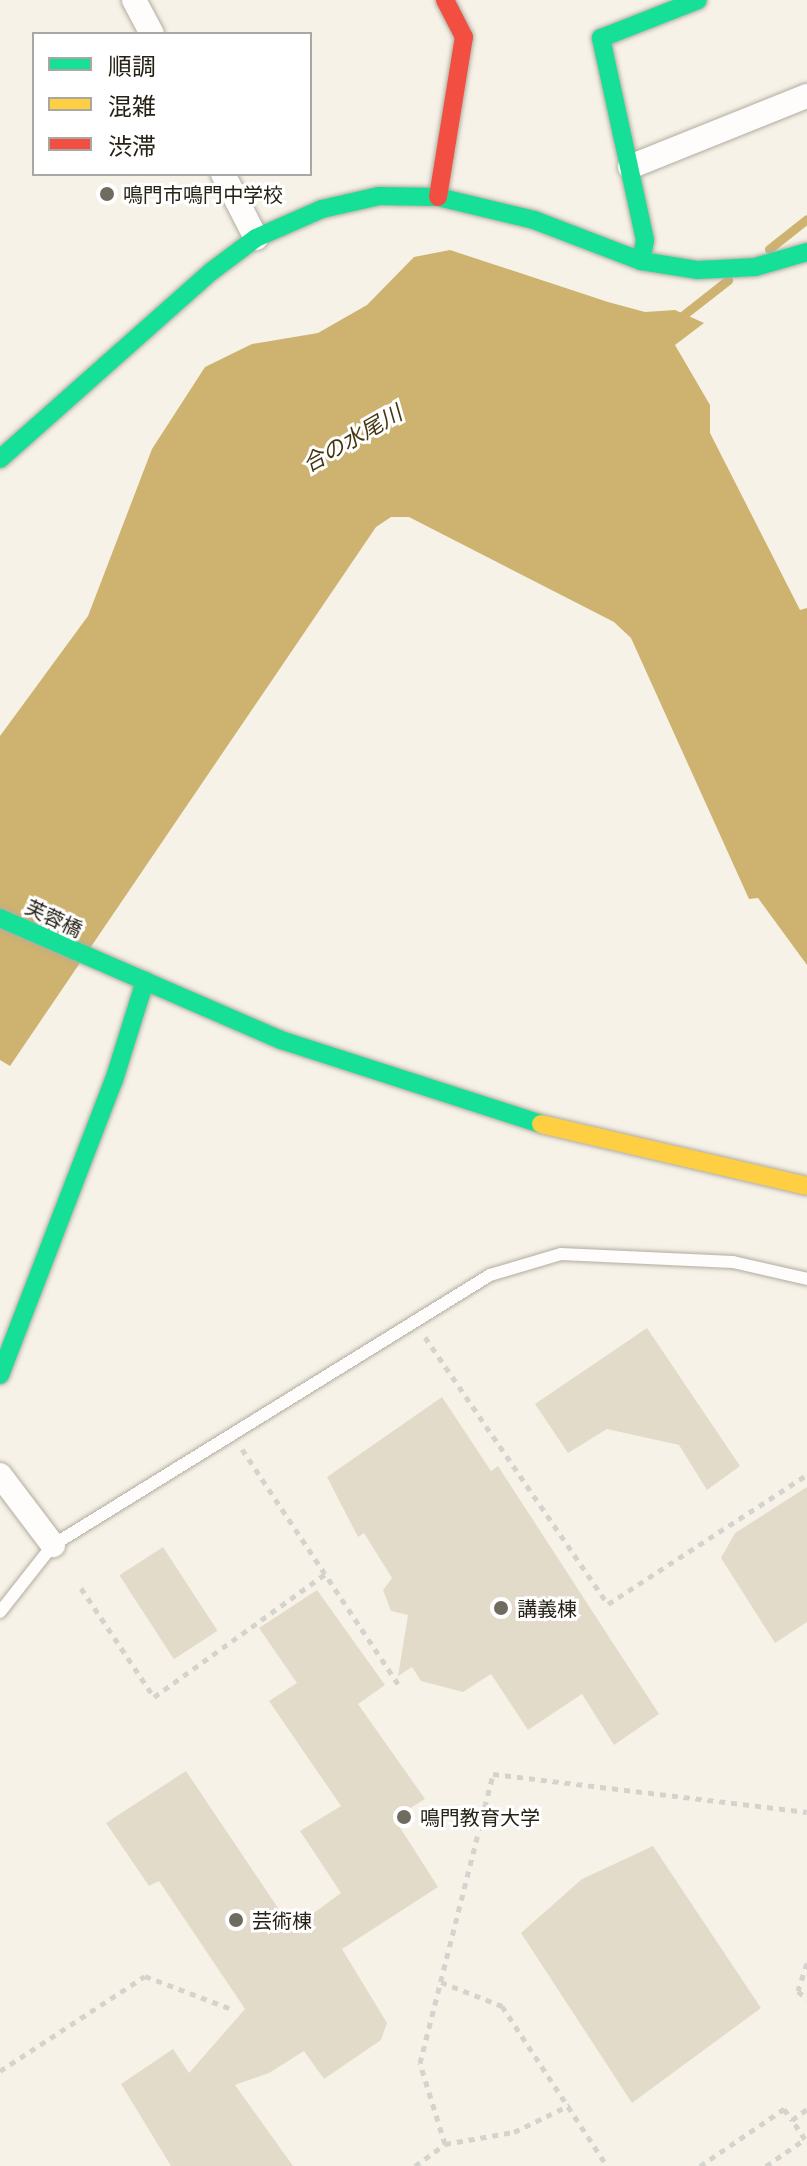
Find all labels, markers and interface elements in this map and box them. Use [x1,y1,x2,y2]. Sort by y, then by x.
legend [32,32,312,176]
text: 順調 [108,50,156,82]
text: 混雑 [108,90,156,122]
text: 渋滞 [108,130,156,162]
place label: 鳴門市鳴門中学校 [123,182,283,206]
marker: 鳴門市鳴門中学校 [98,185,116,203]
water label: 合の水尾川 [298,399,406,477]
street label: 芙蓉橋 [22,894,86,942]
place label: 講義棟 [517,1596,577,1620]
marker: 講義棟 [492,1599,510,1617]
place label: 鳴門教育大学 [420,1805,540,1829]
marker: 鳴門教育大学 [395,1808,413,1826]
place label: 芸術棟 [252,1908,312,1932]
marker: 芸術棟 [227,1911,245,1929]

